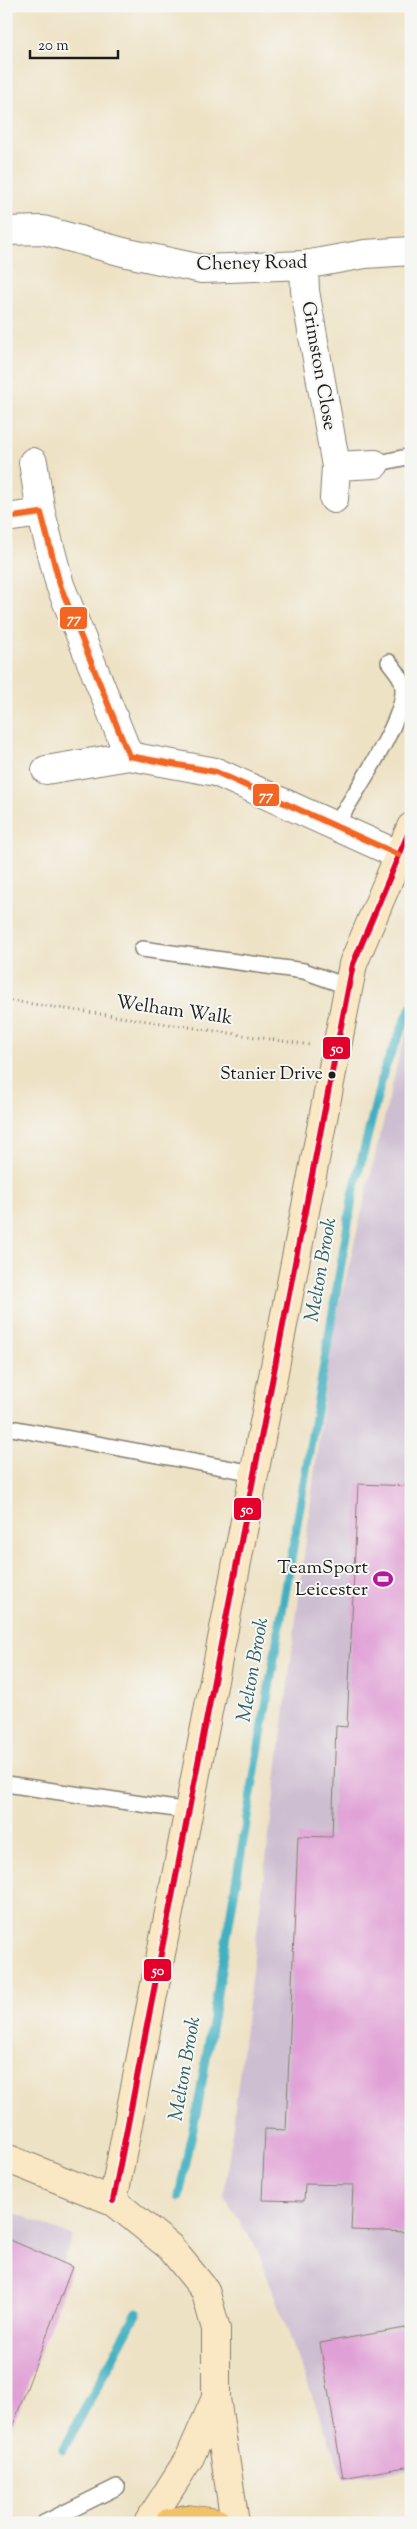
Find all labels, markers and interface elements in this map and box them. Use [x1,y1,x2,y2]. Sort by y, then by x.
scale bar [30,28,118,60]
text: 20 m [38,36,69,57]
street label: Cheney Road [196,250,308,278]
street label: Grimston Close [293,299,343,433]
line badge: 77 [59,606,88,630]
text: 77 [67,610,82,630]
line badge: 77 [252,783,280,807]
text: 77 [259,787,274,807]
street label: Welham Walk [114,989,235,1033]
line badge: 50 [322,1036,351,1060]
text: 50 [330,1040,344,1060]
place label: Stanier Drive [220,1062,323,1088]
marker: Stanier Drive [327,1070,337,1080]
water label: Melton Brook [299,1216,345,1324]
line badge: 50 [233,1497,262,1521]
text: 50 [240,1501,254,1521]
place label: TeamSport Leicester [277,1555,368,1604]
sports icon: TeamSport Leicester [372,1568,394,1590]
water label: Melton Brook [231,1616,277,1724]
line badge: 50 [143,1958,172,1982]
text: 50 [151,1962,165,1982]
water label: Melton Brook [163,2015,209,2123]

